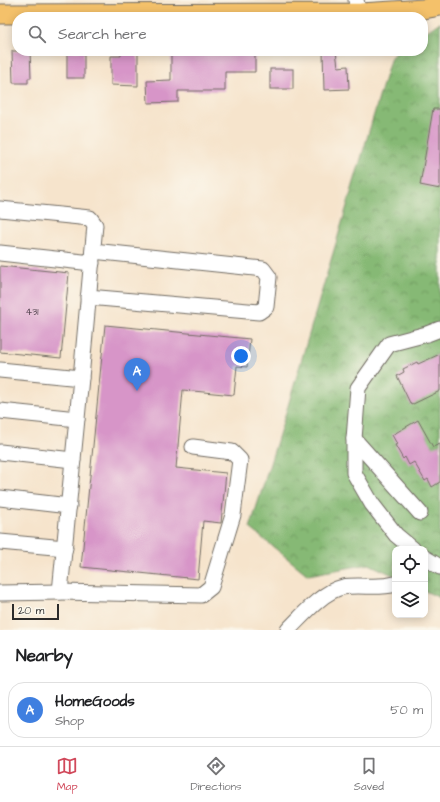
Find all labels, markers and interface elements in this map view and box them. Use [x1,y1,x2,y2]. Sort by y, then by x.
search box [12,12,428,56]
icon: search [26,23,48,45]
text: Search here [58,24,147,45]
house number: 431 [25,305,39,319]
your location [231,346,251,366]
pin: A [124,358,150,391]
map controls [392,546,428,618]
button: locate [392,546,428,582]
button: layers [392,582,428,618]
scale bar [12,602,59,621]
text: 20 m [18,603,44,618]
text: Nearby [16,644,73,668]
text: HomeGoods [55,691,135,712]
text: A [26,701,34,719]
text: 50 m [390,701,423,719]
text: Shop [55,712,84,730]
tab: Map [56,755,78,794]
tab: Directions [190,755,242,794]
tab: Saved [354,755,384,794]

